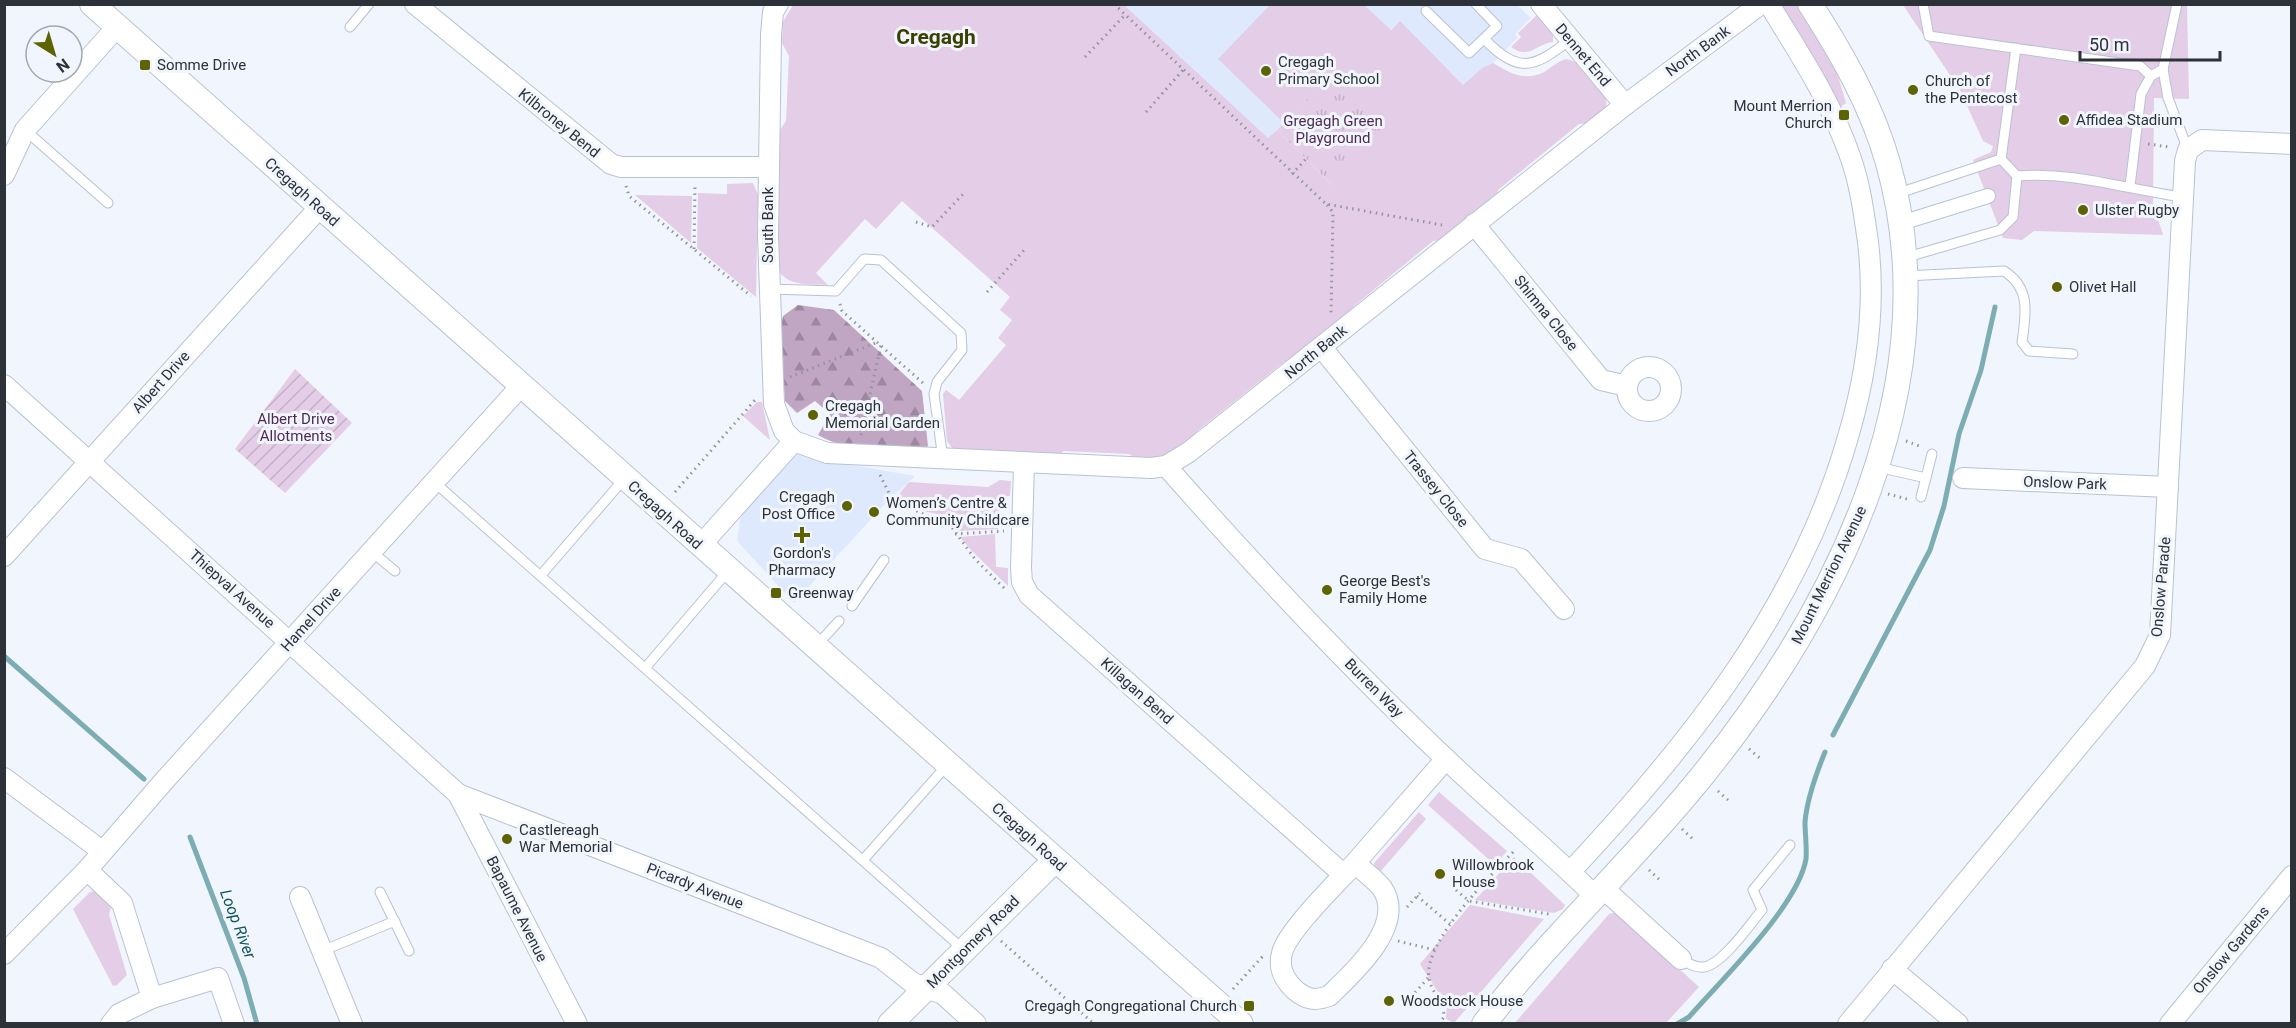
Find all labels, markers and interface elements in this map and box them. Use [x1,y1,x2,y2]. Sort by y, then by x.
street label: Dennet End [1552,20,1614,90]
street label: North Bank [1662,21,1734,80]
north arrow [24,24,84,84]
scale bar [2080,24,2220,62]
district label: Cregagh [896,25,976,49]
text: 50 m [2089,34,2129,55]
place label: Cregagh Primary School [1278,53,1379,88]
text: N [52,55,73,77]
place label: Somme Drive [157,56,246,74]
marker: Somme Drive [138,58,152,72]
marker: Cregagh Primary School [1259,64,1273,78]
place label: Church of the Pentecost [1925,72,2017,107]
marker: Church of the Pentecost [1906,83,1920,97]
street label: Kilbroney Bend [515,85,603,161]
place label: Mount Merrion Church [1733,97,1832,132]
marker: Mount Merrion Church [1837,108,1851,122]
place label: Affidea Stadium [2076,111,2182,129]
park label: Gregagh Green Playground [1283,112,1383,147]
marker: Affidea Stadium [2057,113,2071,127]
street label: Cregagh Road [261,154,343,230]
street label: South Bank [759,187,777,263]
place label: Ulster Rugby [2095,201,2179,219]
marker: Ulster Rugby [2076,203,2090,217]
street label: Shimna Close [1510,272,1582,354]
place label: Olivet Hall [2069,278,2137,296]
marker: Olivet Hall [2050,280,2064,294]
street label: North Bank [1281,321,1351,383]
street label: Albert Drive [128,347,194,417]
place label: Cregagh Memorial Garden [825,397,940,432]
marker: Cregagh Memorial Garden [806,408,820,422]
park label: Albert Drive Allotments [257,410,335,445]
street label: Trassey Close [1400,447,1472,531]
street label: Onslow Park [2023,473,2108,493]
street label: Cregagh Road [624,477,706,553]
place label: Cregagh Post Office [762,488,835,523]
place label: Women’s Centre & Community Childcare [886,494,1029,529]
marker: Cregagh Post Office [840,499,854,513]
street label: Mount Merrion Avenue [1788,503,1870,647]
marker: Women’s Centre & Community Childcare [867,505,881,519]
marker: Gordon's Pharmacy [795,528,809,542]
street label: Onslow Parade [2148,536,2174,638]
place label: Gordon's Pharmacy [768,544,836,579]
street label: Thiepval Avenue [186,546,279,632]
place label: George Best's Family Home [1339,572,1431,607]
street label: Hamel Drive [277,583,345,655]
marker: George Best's Family Home [1320,583,1334,597]
place label: Greenway [788,584,854,602]
marker: Greenway [769,586,783,600]
street label: Killagan Bend [1097,654,1177,728]
street label: Burren Way [1341,655,1407,721]
street label: Cregagh Road [988,799,1070,875]
place label: Castlereagh War Memorial [519,821,612,856]
marker: Castlereagh War Memorial [500,832,514,846]
street label: Bapaume Avenue [483,853,551,965]
place label: Willowbrook House [1452,856,1535,891]
street label: Picardy Avenue [644,859,746,913]
marker: Willowbrook House [1433,867,1447,881]
water label: Loop River [216,887,260,962]
street label: Montgomery Road [923,892,1023,992]
street label: Onslow Gardens [2189,902,2273,998]
place label: Woodstock House [1401,992,1523,1010]
marker: Woodstock House [1382,994,1396,1008]
place label: Cregagh Congregational Church [1025,997,1237,1015]
marker: Cregagh Congregational Church [1242,999,1256,1013]

